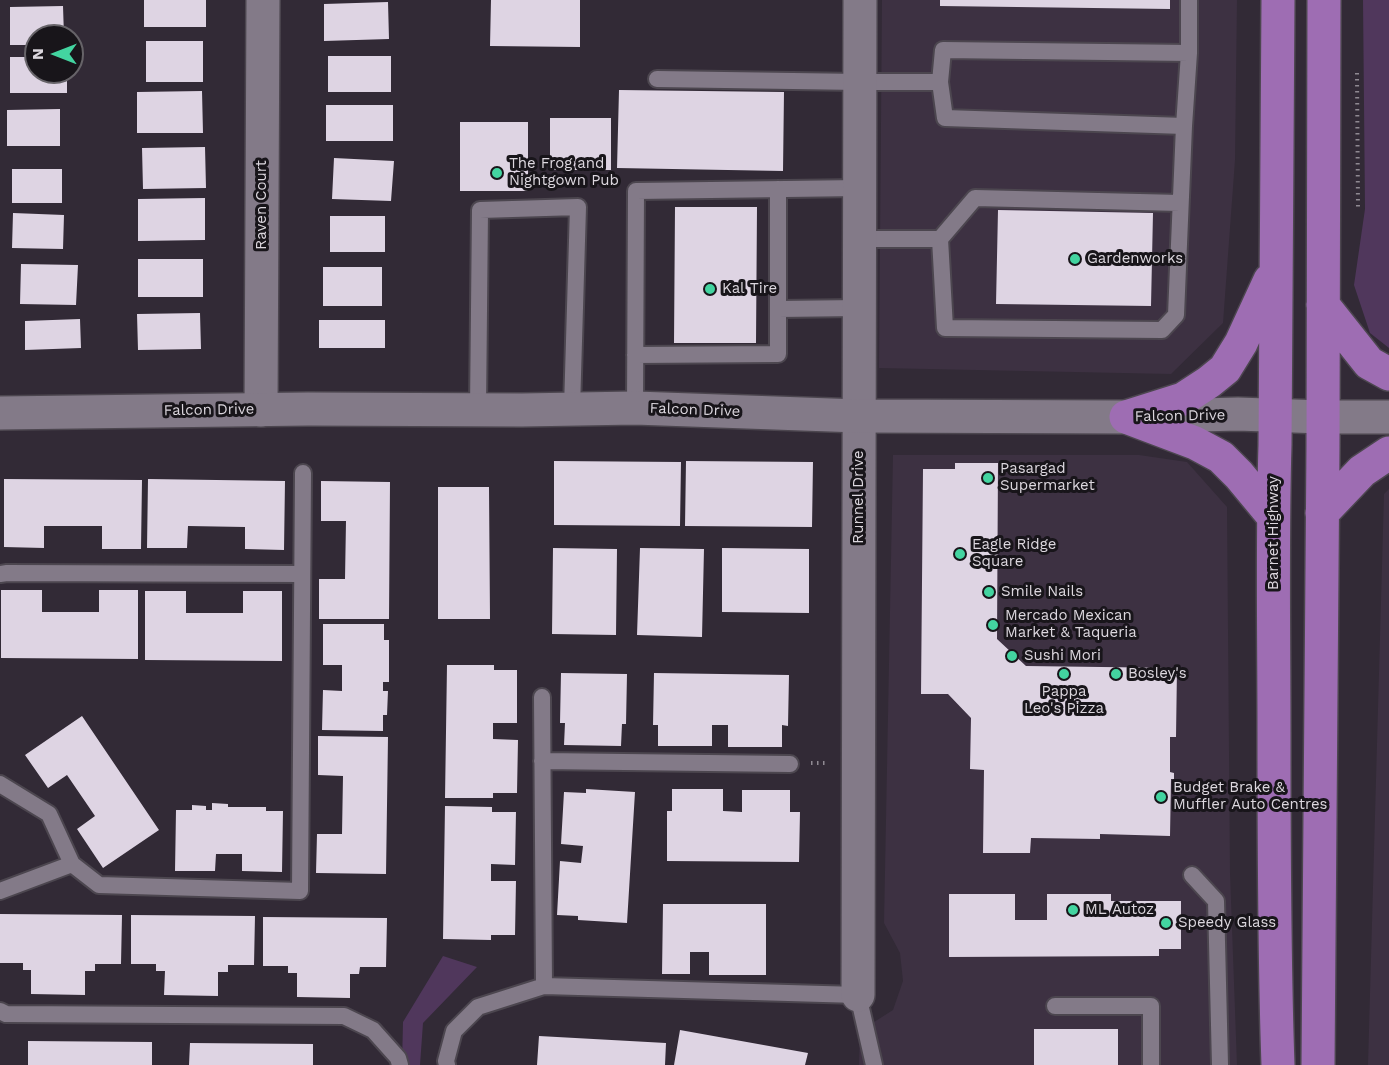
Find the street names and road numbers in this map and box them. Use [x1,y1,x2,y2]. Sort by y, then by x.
street label: Raven Court [253,160,271,250]
street label: Falcon Drive [649,399,741,421]
street label: Falcon Drive [164,400,254,420]
street label: Falcon Drive [1135,406,1225,426]
street label: Runnel Drive [850,450,868,544]
street label: Barnet Highway [1265,476,1283,590]

